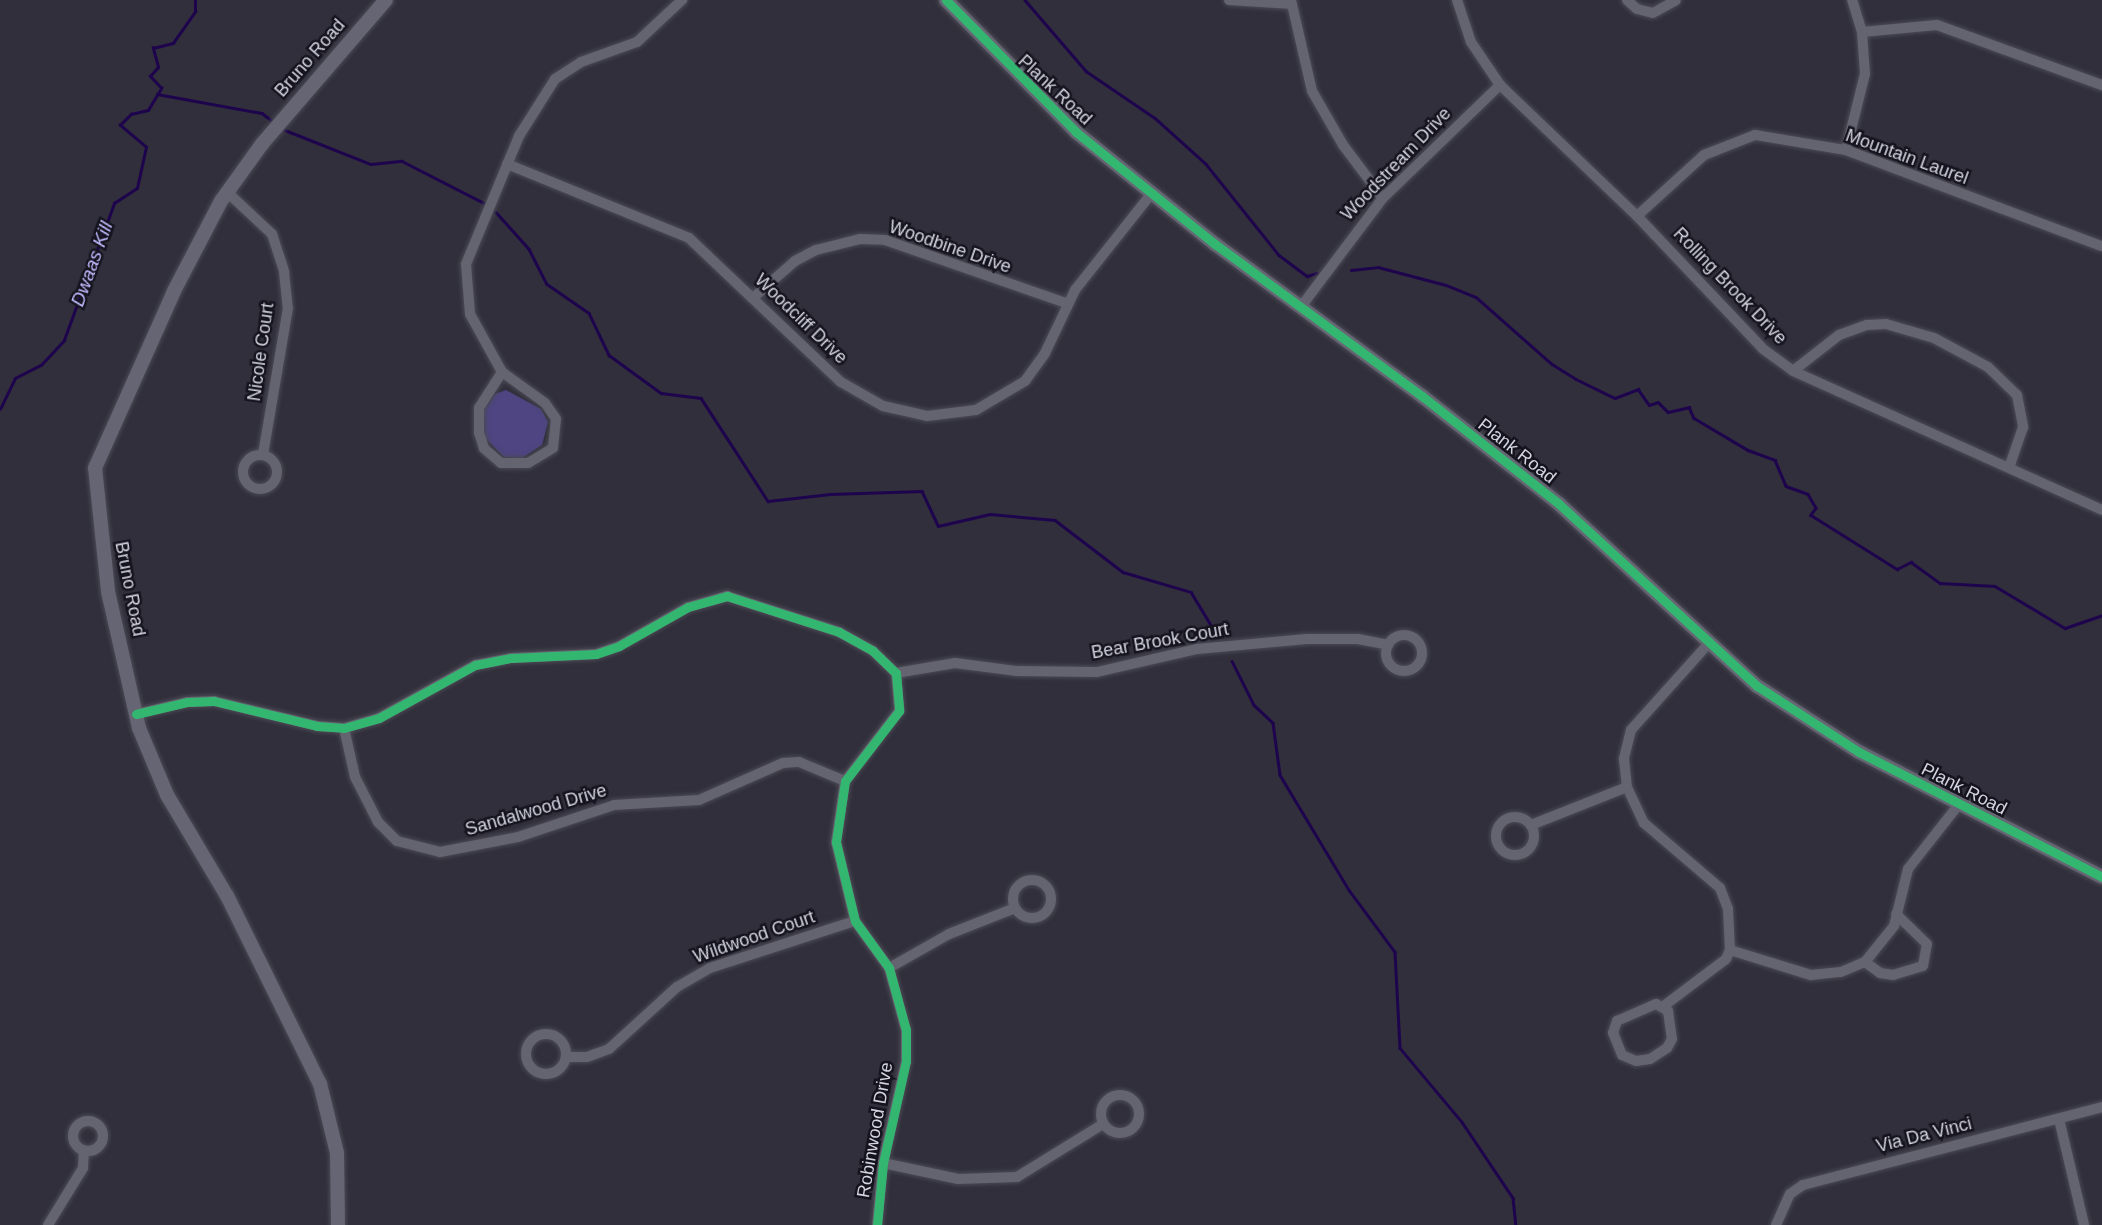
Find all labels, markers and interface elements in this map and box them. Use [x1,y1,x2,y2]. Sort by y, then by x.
street label: Bruno Road [270,15,350,101]
street label: Plank Road [1014,50,1096,130]
street label: Woodstream Drive [1337,103,1455,225]
street label: Mountain Laurel [1843,125,1971,189]
street label: Woodbine Drive [886,216,1014,278]
water label: Dwaas Kill [66,218,118,310]
street label: Rolling Brook Drive [1669,223,1791,349]
street label: Woodcliff Drive [750,269,852,369]
street label: Nicole Court [243,301,279,403]
street label: Plank Road [1474,414,1560,488]
street label: Bruno Road [110,540,150,638]
street label: Bear Brook Court [1090,618,1230,664]
street label: Plank Road [1918,758,2010,820]
street label: Sandalwood Drive [463,779,609,841]
street label: Wildwood Court [690,906,818,968]
street label: Robinwood Drive [852,1061,898,1199]
street label: Via Da Vinci [1874,1113,1974,1157]

